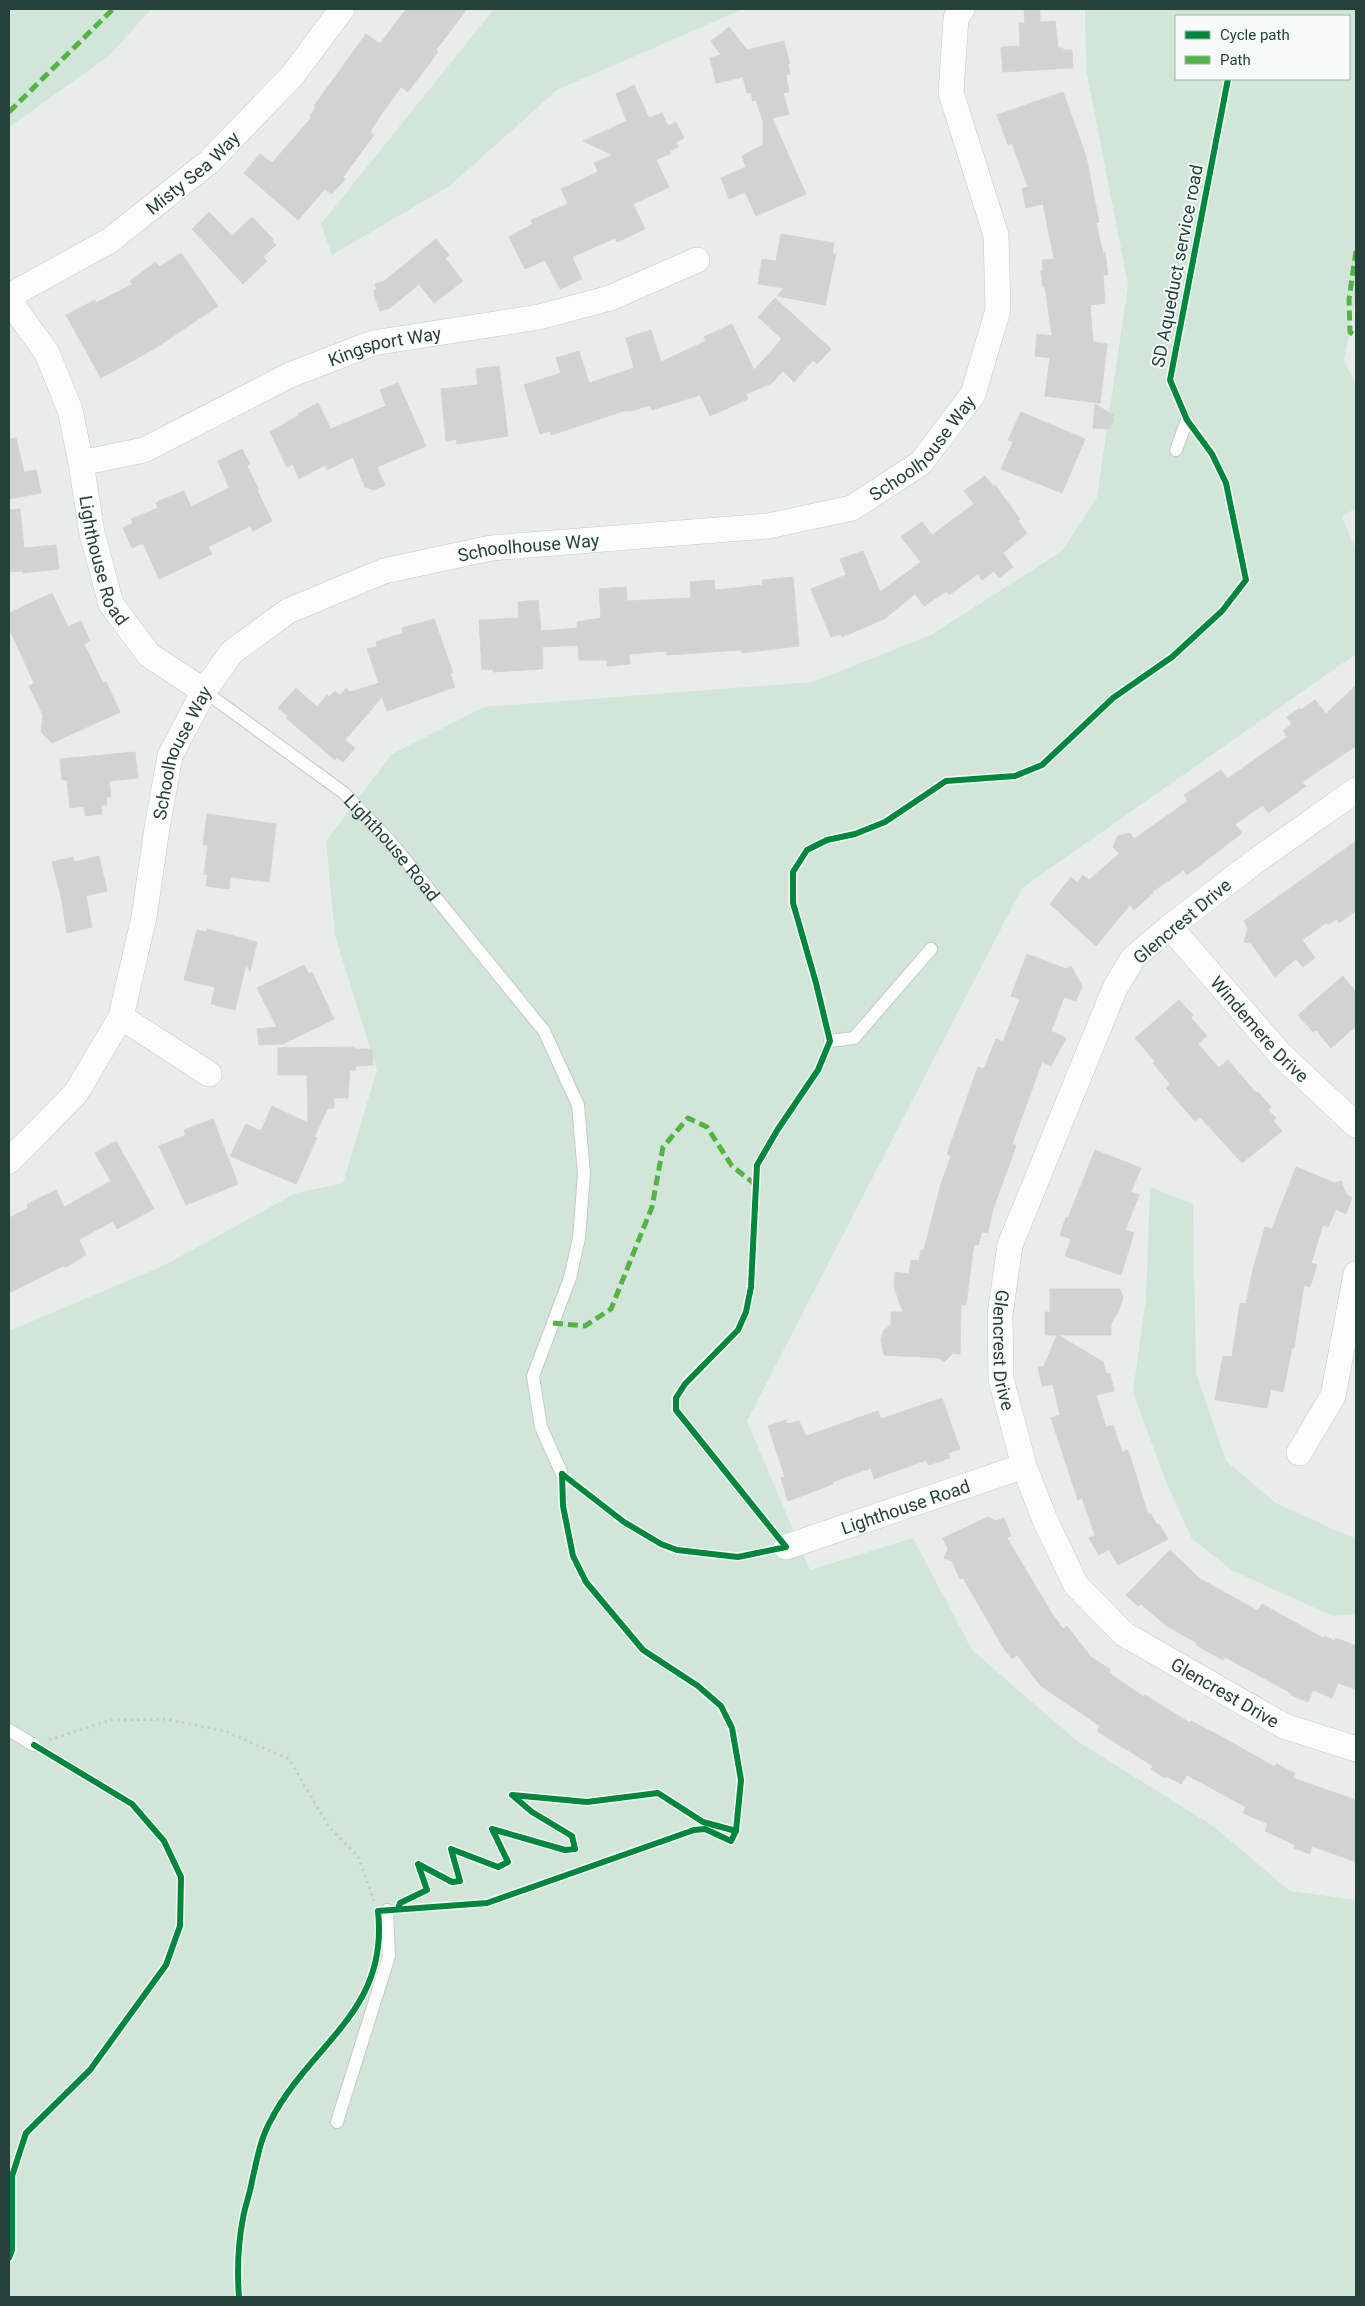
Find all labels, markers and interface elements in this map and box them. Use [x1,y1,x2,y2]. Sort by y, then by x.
legend [1175,15,1350,80]
text: Cycle path [1220,26,1290,44]
text: Path [1220,51,1251,69]
street label: Misty Sea Way [141,126,244,219]
street label: SD Aqueduct service road [1147,163,1207,369]
street label: Kingsport Way [325,322,443,370]
street label: Schoolhouse Way [865,391,979,505]
street label: Lighthouse Road [76,494,133,629]
street label: Schoolhouse Way [456,529,600,565]
street label: Schoolhouse Way [148,681,215,821]
street label: Lighthouse Road [340,790,444,905]
street label: Glencrest Drive [1129,874,1235,968]
street label: Windemere Drive [1207,972,1313,1086]
street label: Glencrest Drive [989,1289,1019,1413]
street label: Lighthouse Road [838,1475,972,1538]
street label: Glencrest Drive [1168,1653,1283,1732]

